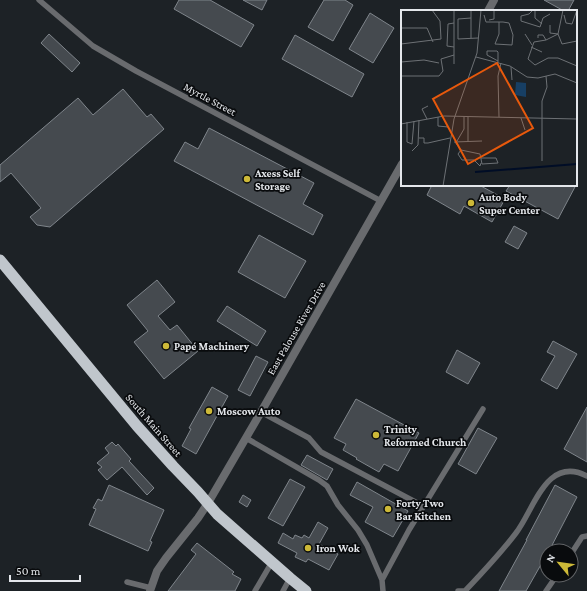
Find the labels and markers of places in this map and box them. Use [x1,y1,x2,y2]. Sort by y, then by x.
place label: Axess Self Storage [254,167,302,192]
marker: Axess Self Storage [242,174,252,184]
place label: Auto Body Super Center [478,191,540,216]
marker: Auto Body Super Center [466,198,476,208]
place label: Papé Machinery [174,340,250,352]
marker: Papé Machinery [161,341,171,351]
place label: Moscow Auto [217,405,281,417]
marker: Moscow Auto [204,406,214,416]
place label: Trinity Reformed Church [384,423,467,448]
marker: Trinity Reformed Church [371,430,381,440]
place label: Forty Two Bar Kitchen [396,497,452,522]
marker: Forty Two Bar Kitchen [383,504,393,514]
place label: Iron Wok [316,542,361,554]
marker: Iron Wok [303,543,313,553]

